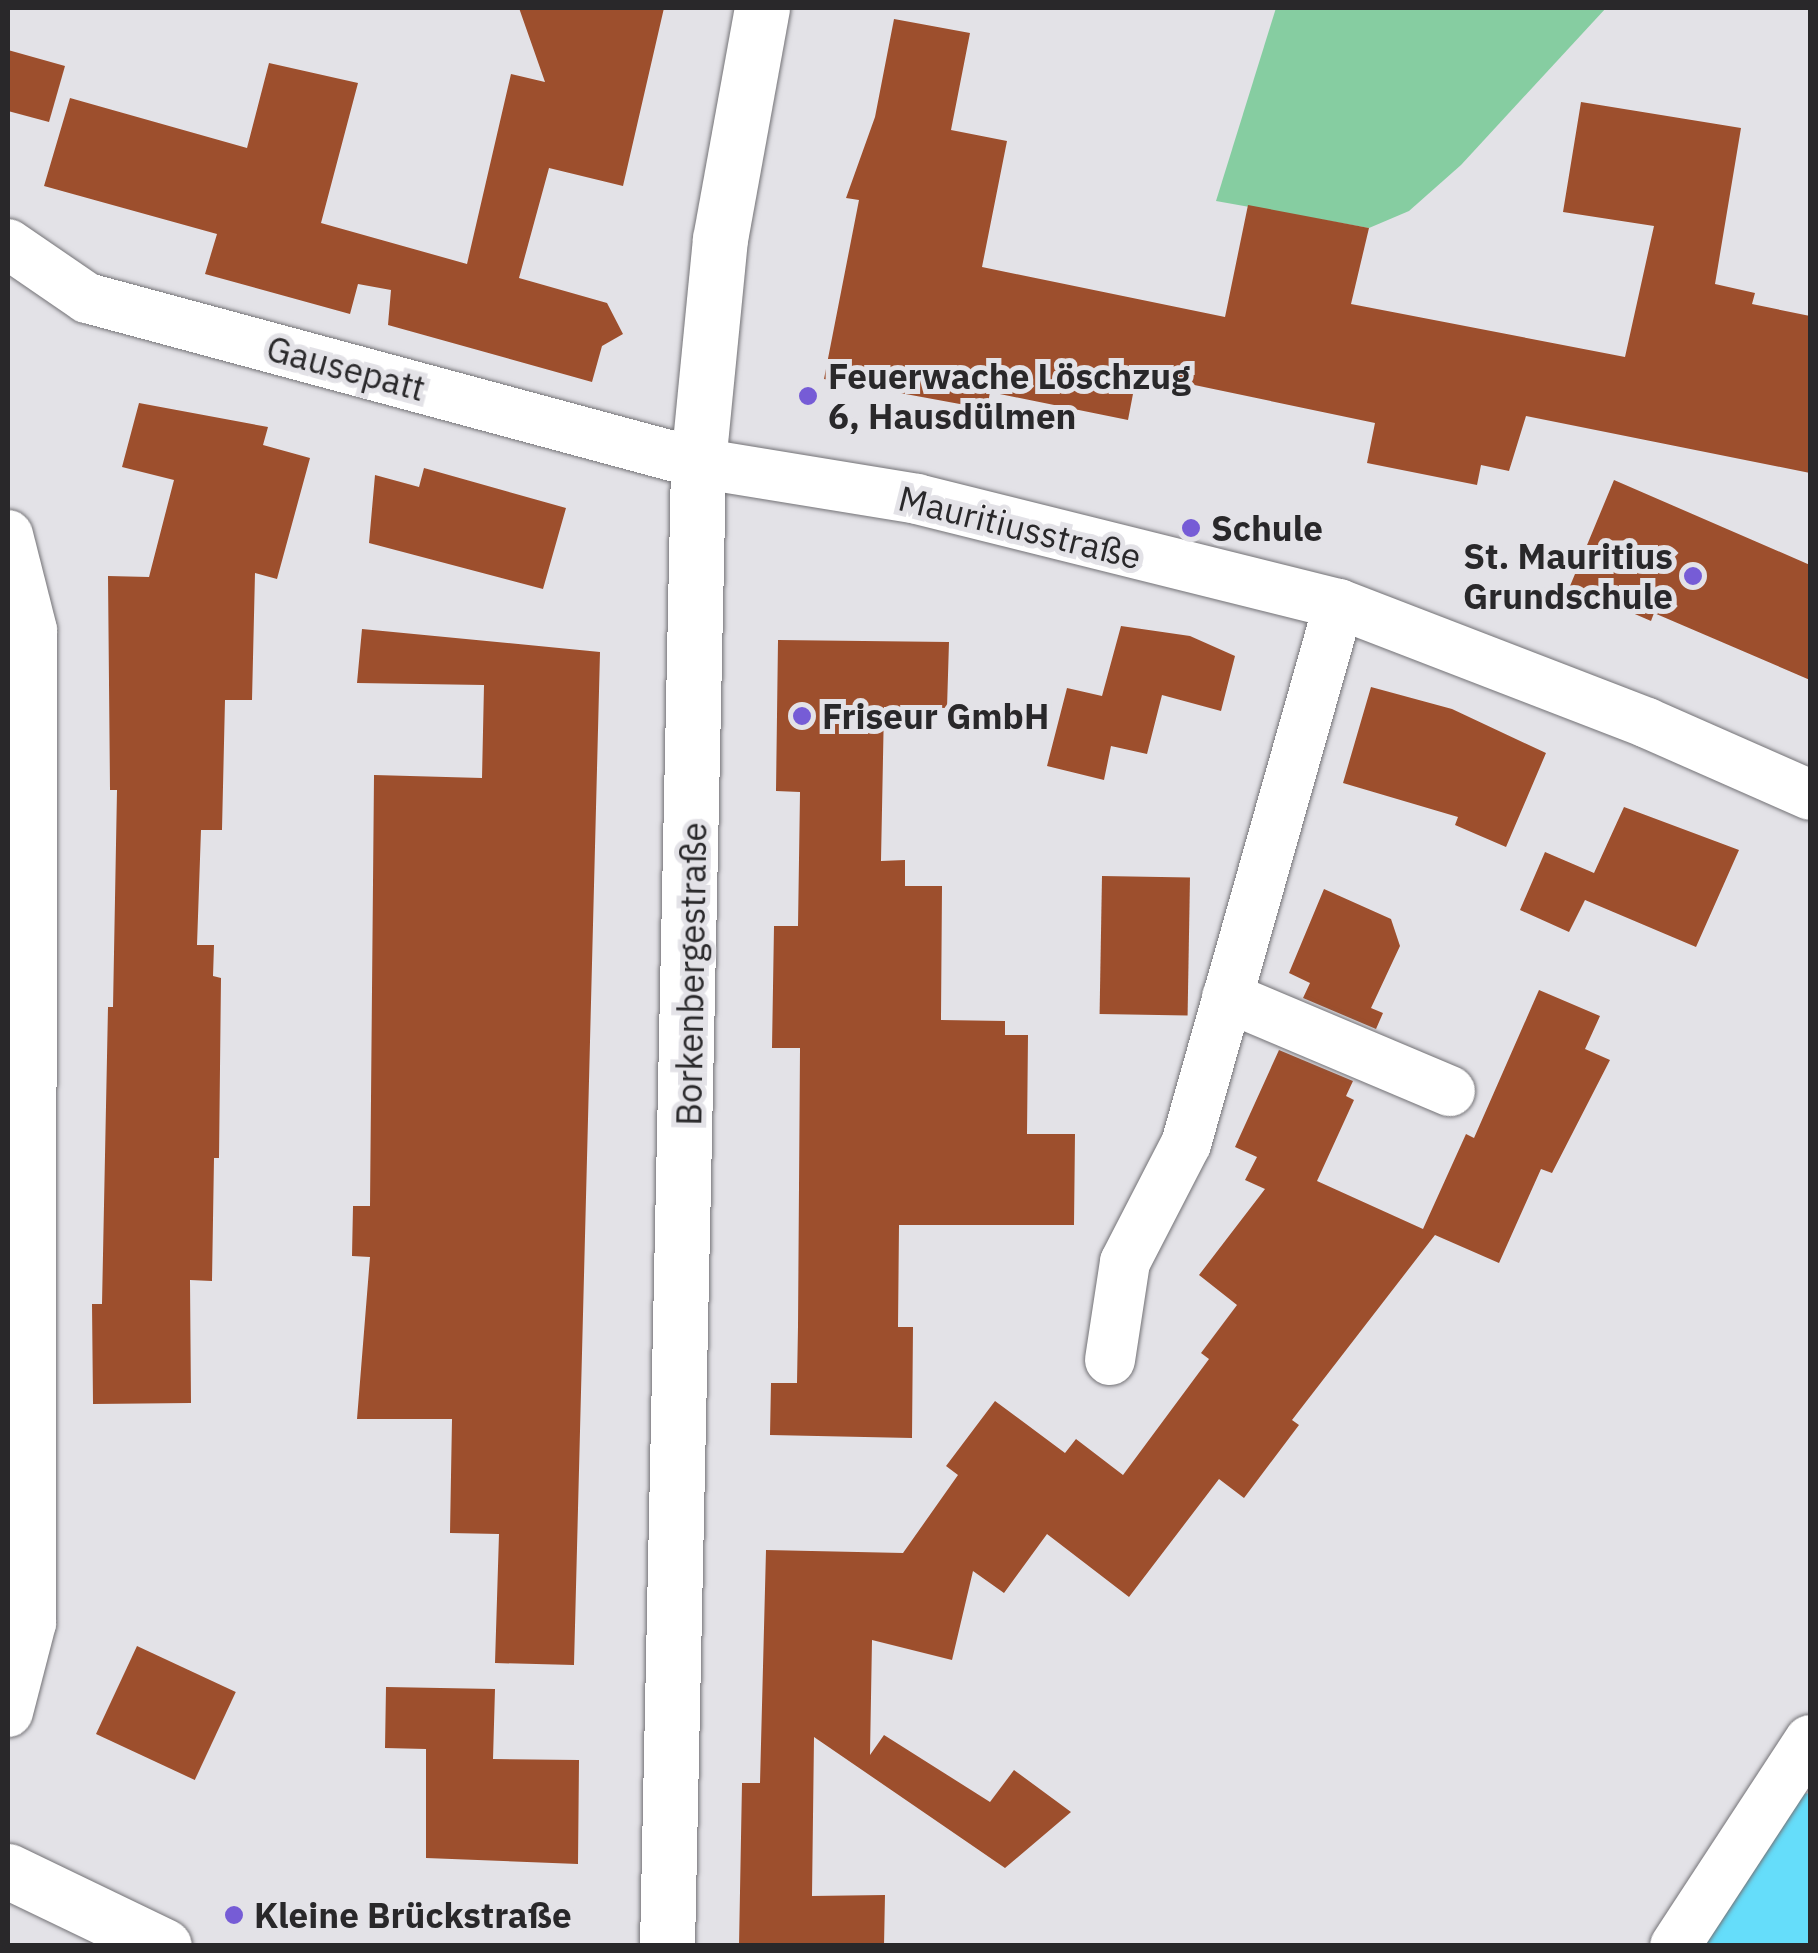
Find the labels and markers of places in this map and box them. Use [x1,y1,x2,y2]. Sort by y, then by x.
place label: Feuerwache Löschzug 6, Hausdülmen [828,355,1190,437]
marker: Feuerwache Löschzug 6, Hausdülmen [797,385,819,407]
place label: Schule [1211,507,1323,549]
marker: Schule [1180,517,1202,539]
place label: St. Mauritius Grundschule [1463,535,1673,617]
marker: St. Mauritius Grundschule [1682,565,1704,587]
place label: Friseur GmbH [822,695,1049,737]
marker: Friseur GmbH [791,705,813,727]
place label: Kleine Brückstraße [254,1894,572,1936]
marker: Kleine Brückstraße [223,1904,245,1926]

